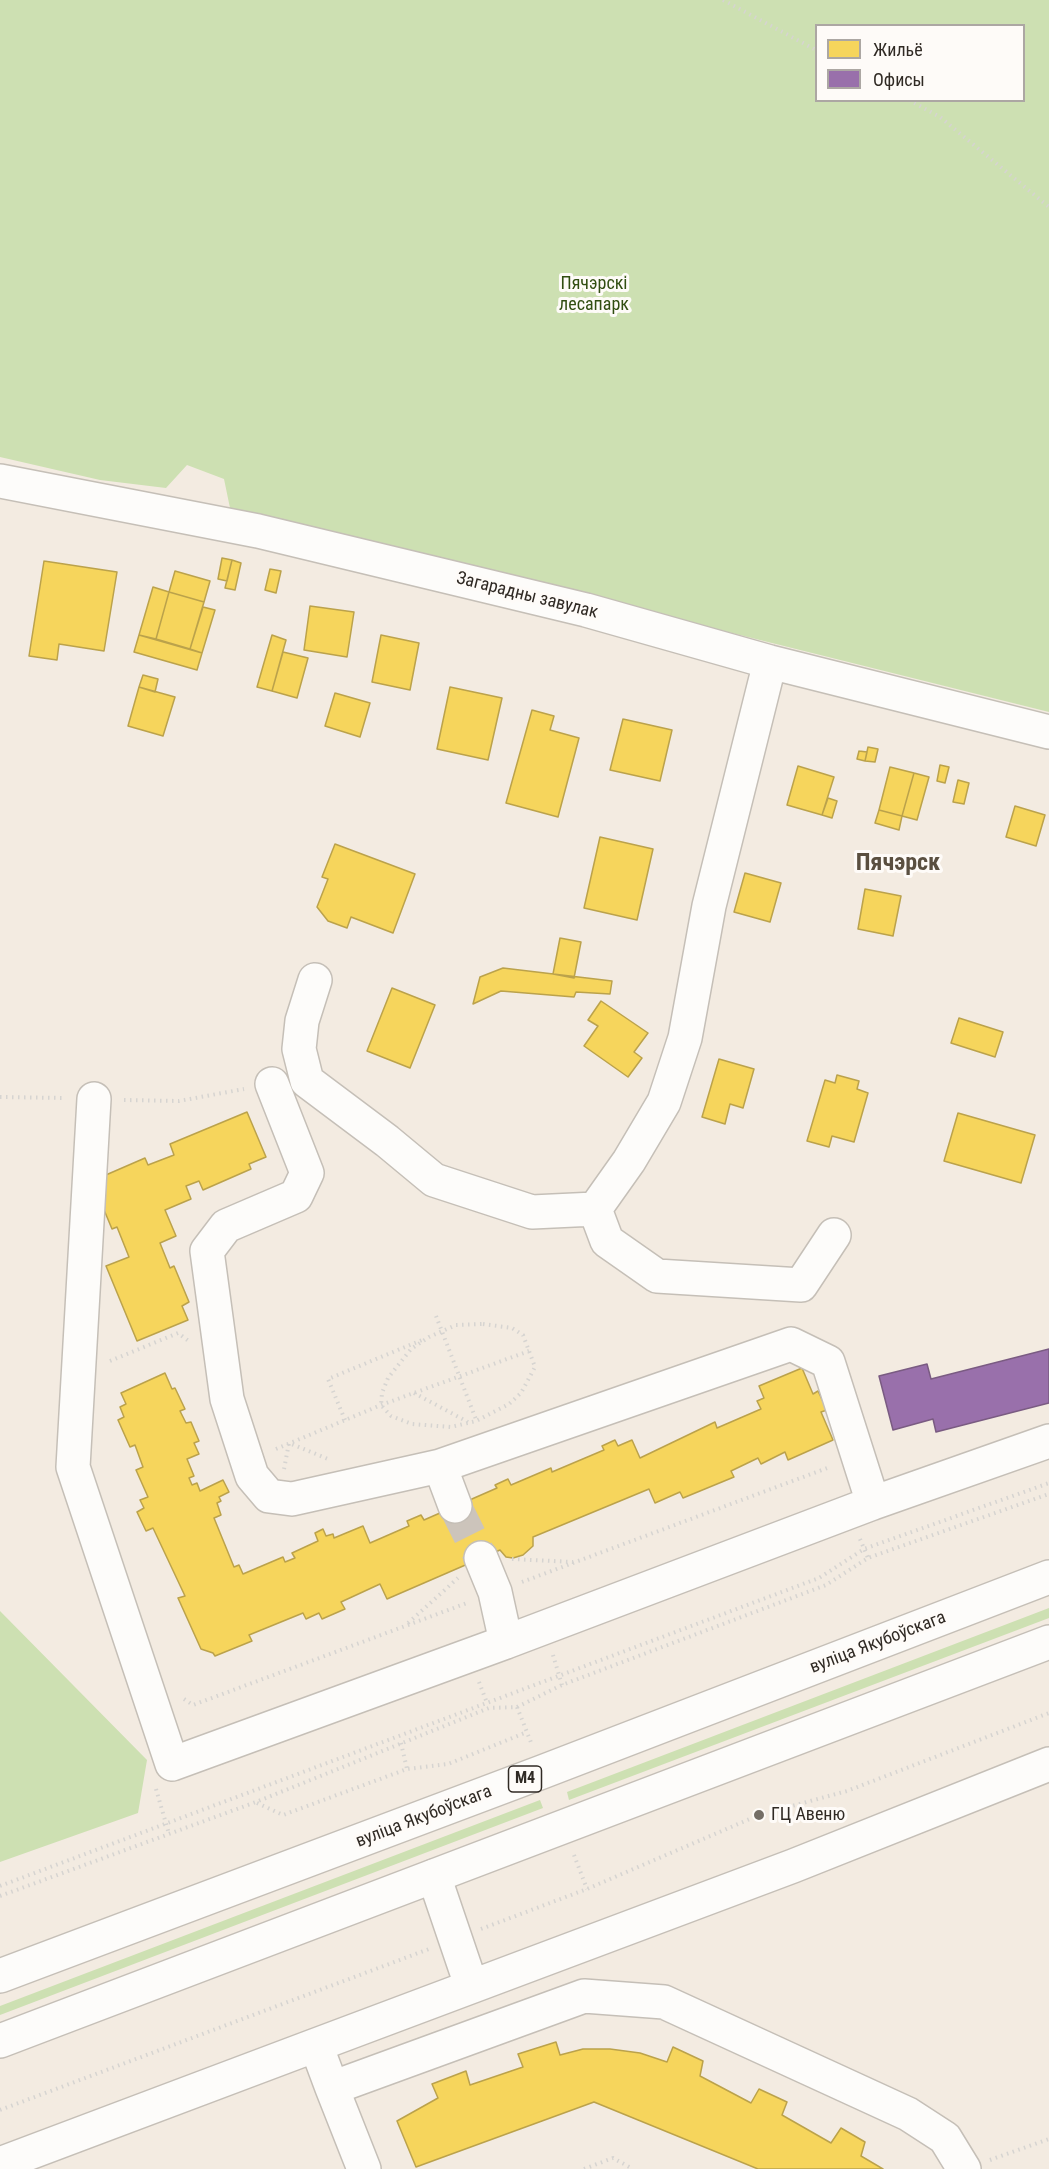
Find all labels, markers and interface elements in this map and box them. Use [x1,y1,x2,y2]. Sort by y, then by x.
legend [815,24,1025,102]
text: Жильё [873,39,923,60]
text: Офисы [873,69,925,90]
park label: Пячэрскі лесапарк [559,273,629,316]
street label: Загарадны завулак [454,568,600,624]
district label: Пячэрск [856,850,940,878]
street label: вуліца Якубоўскага [807,1607,949,1679]
road number: М4 [508,1766,542,1792]
street label: вуліца Якубоўскага [353,1781,495,1853]
place label: ГЦ Авеню [771,1804,845,1826]
marker: ГЦ Авеню [752,1808,766,1822]

